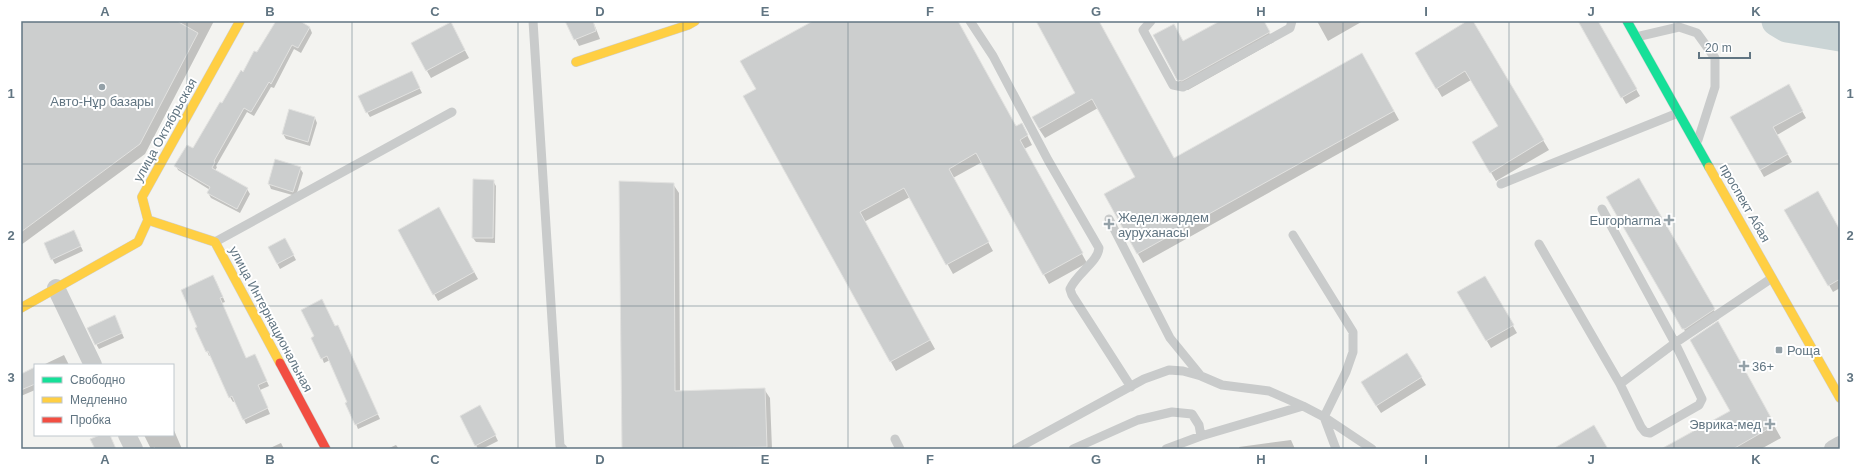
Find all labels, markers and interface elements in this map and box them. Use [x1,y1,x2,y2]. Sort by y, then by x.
text: A [100,4,110,19]
text: B [265,4,275,19]
text: C [430,4,440,19]
text: D [595,4,605,19]
text: E [761,4,770,19]
text: F [926,4,934,19]
text: G [1091,4,1101,19]
text: H [1256,4,1266,19]
text: I [1424,4,1428,19]
text: J [1587,4,1595,19]
text: K [1751,4,1761,19]
scale bar [1699,34,1750,60]
text: 20 m [1705,41,1732,55]
street label: улица Октябрьская [130,75,200,185]
marker: Авто-Нұр базары [97,82,107,92]
text: 1 [7,86,15,101]
text: 1 [1846,86,1854,101]
place label: Авто-Нұр базары [50,94,154,109]
street label: проспект Абая [1717,161,1773,245]
place label: Жедел жәрдем ауруханасы [1118,210,1209,240]
place label: Europharma [1589,213,1662,228]
marker: Europharma [1664,215,1674,225]
marker: Жедел жәрдем ауруханасы [1103,218,1115,230]
text: 2 [7,228,15,243]
text: 2 [1846,228,1854,243]
street label: улица Интернациональная [226,244,316,394]
place label: Роща [1787,343,1821,358]
marker: Роща [1774,345,1784,355]
place label: 36+ [1752,359,1774,374]
marker: 36+ [1739,361,1749,371]
legend [34,364,174,436]
text: 3 [7,370,15,385]
text: 3 [1846,370,1854,385]
text: Свободно [70,373,125,387]
text: Медленно [70,393,127,407]
text: Пробка [70,413,111,427]
place label: Эврика-мед [1689,417,1761,432]
marker: Эврика-мед [1764,418,1776,430]
text: A [100,452,110,467]
text: B [265,452,275,467]
text: C [430,452,440,467]
text: D [595,452,605,467]
text: E [761,452,770,467]
text: F [926,452,934,467]
text: G [1091,452,1101,467]
text: H [1256,452,1266,467]
text: I [1424,452,1428,467]
text: J [1587,452,1595,467]
text: K [1751,452,1761,467]

